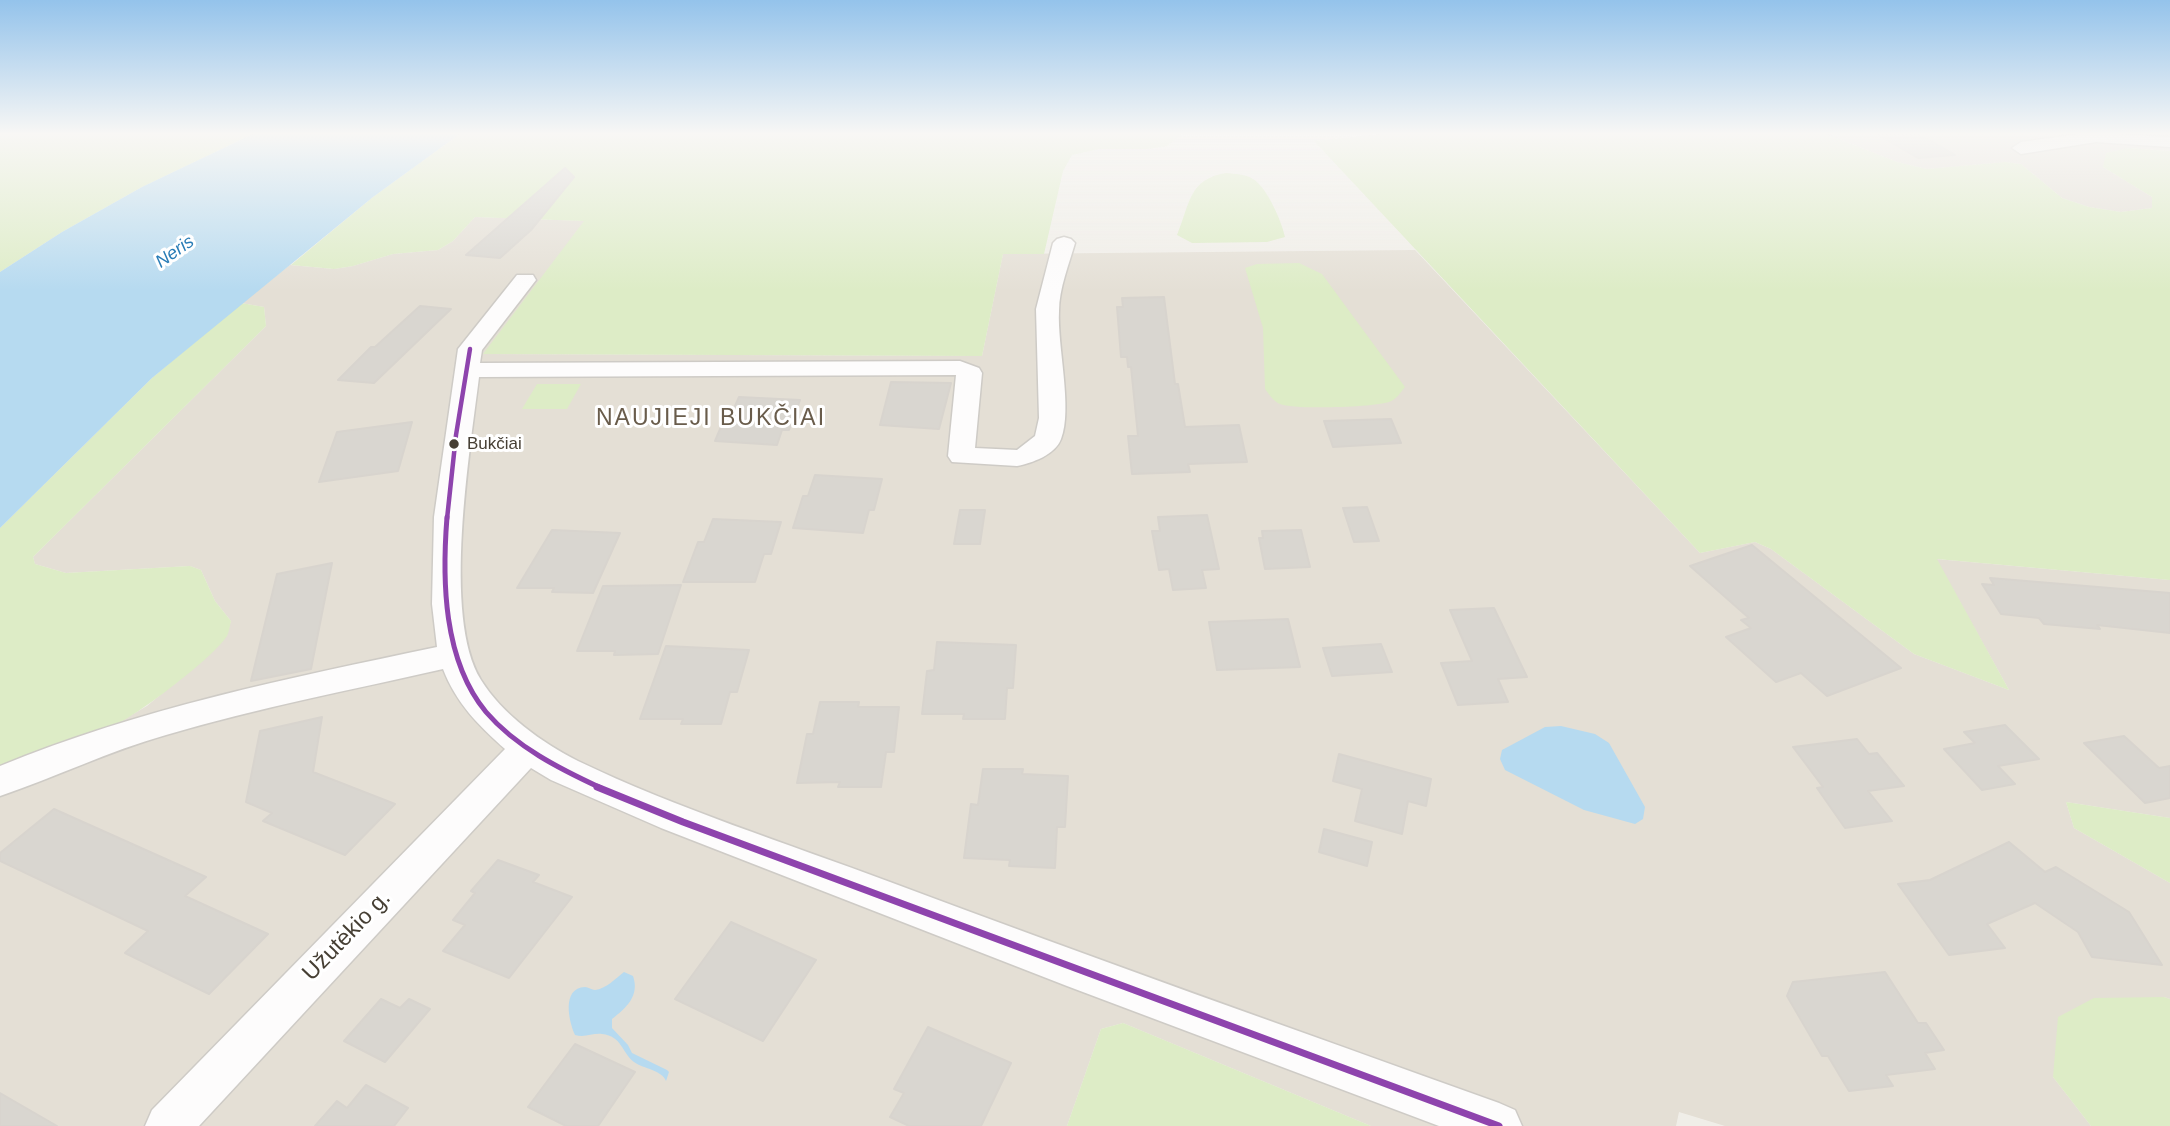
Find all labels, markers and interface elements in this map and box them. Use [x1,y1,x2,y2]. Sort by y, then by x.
water label: Neris [152,231,198,273]
district label: NAUJIEJI BUKČIAI [598,405,824,433]
place label: Bukčiai [467,434,522,454]
marker: Bukčiai [447,437,461,451]
street label: Užutėkio g. [297,885,397,987]

